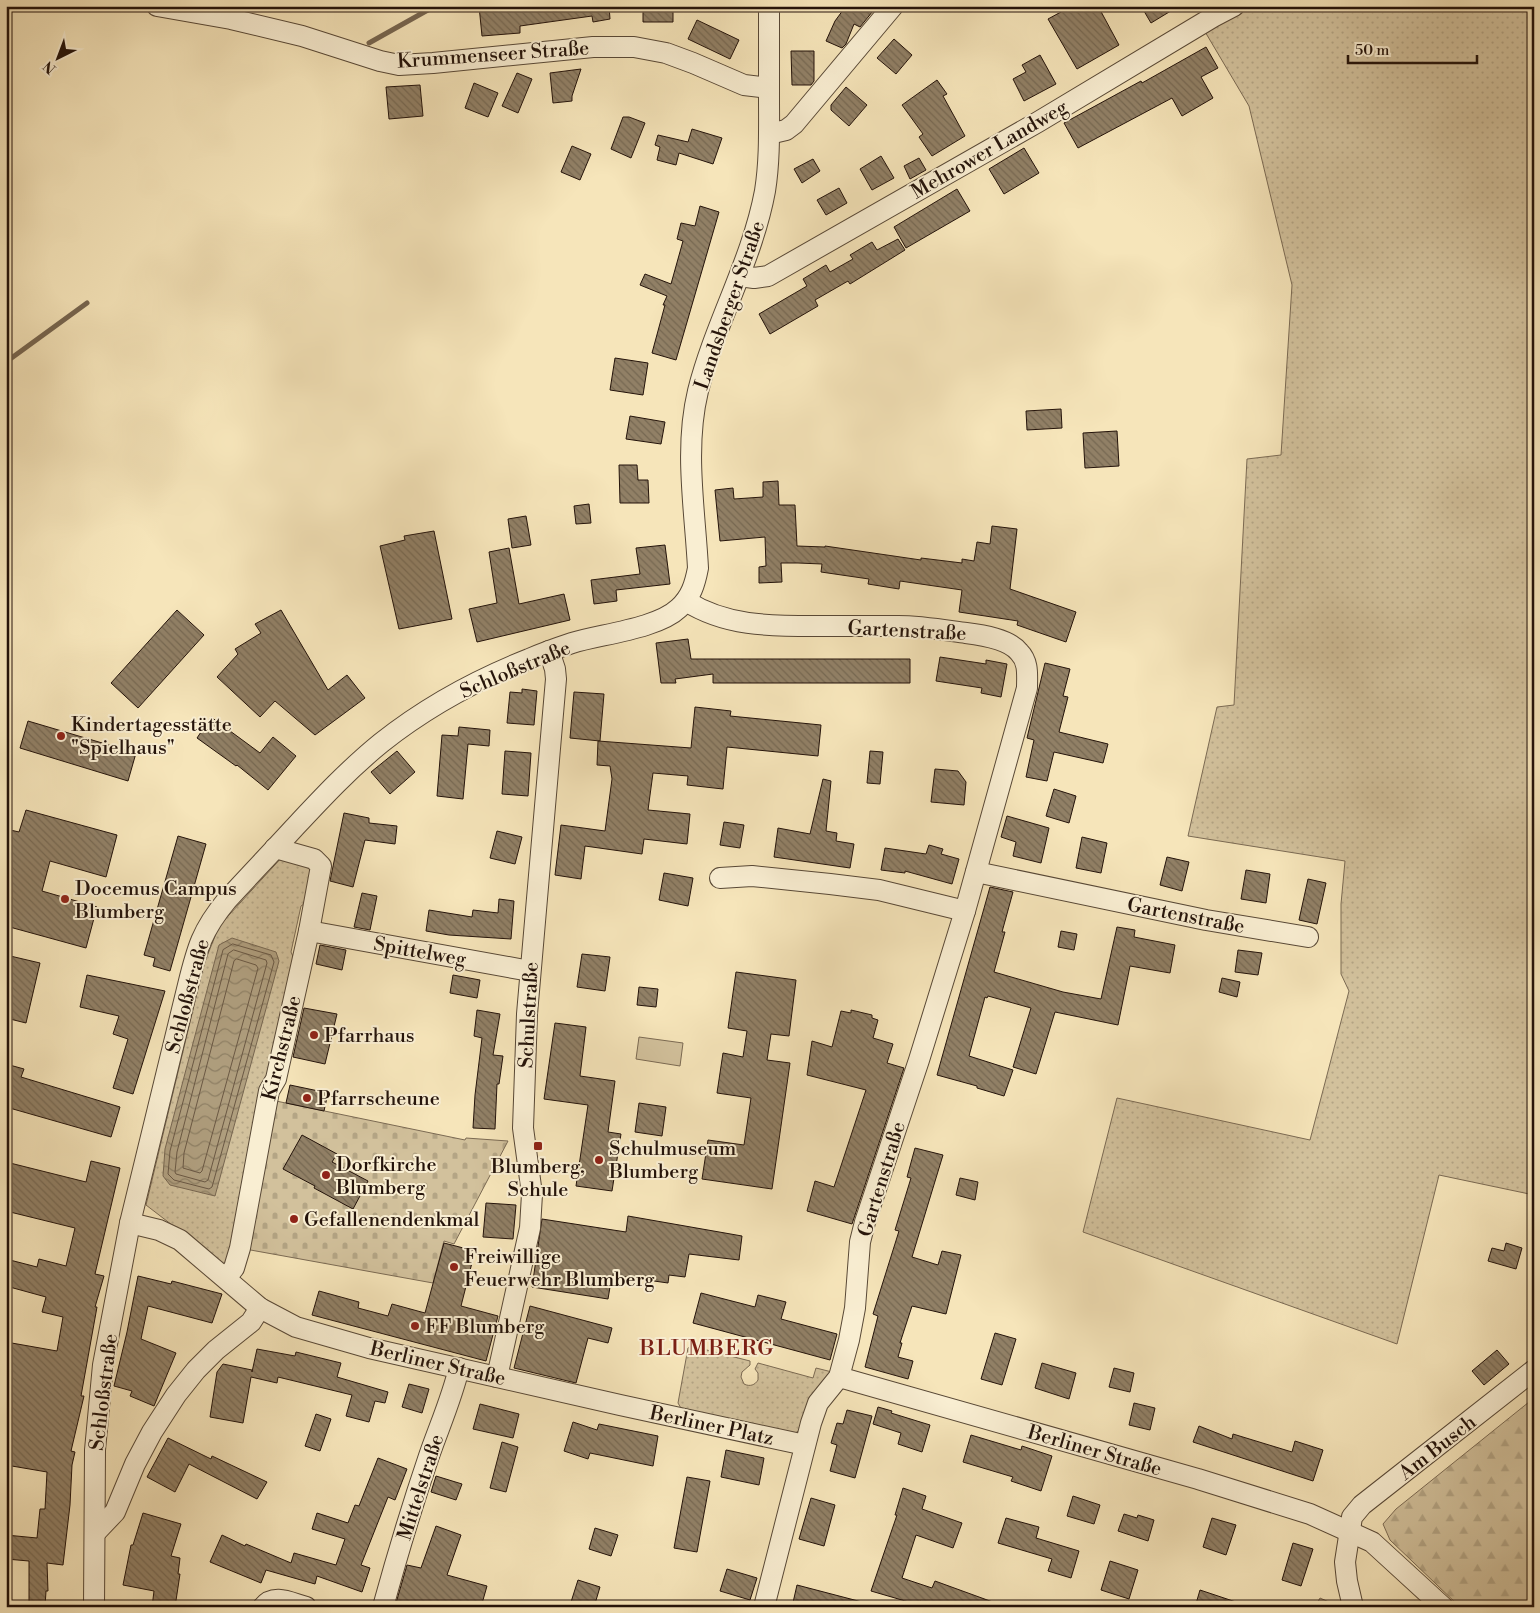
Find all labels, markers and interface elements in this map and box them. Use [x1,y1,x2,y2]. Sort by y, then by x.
north arrow [32,32,82,82]
scale bar [1348,32,1476,64]
street label: Krummenseer Straße [396,36,590,75]
text: 50 m [1355,41,1389,60]
text: N [40,57,60,77]
street label: Mehrower Landweg [907,95,1073,205]
street label: Landsberger Straße [690,218,771,393]
street label: Gartenstraße [847,616,967,647]
street label: Schloßstraße [457,636,575,705]
place label: Kindertagesstätte "Spielhaus" [71,713,232,761]
marker: Kindertagesstätte "Spielhaus" [55,730,67,742]
place label: Docemus Campus Blumberg [74,877,237,925]
marker: Docemus Campus Blumberg [59,893,71,905]
street label: Gartenstraße [1125,893,1247,940]
street label: Spittelweg [372,932,469,973]
street label: Schloßstraße [161,936,216,1056]
street label: Schulstraße [514,961,545,1069]
street label: Kirchstraße [257,993,308,1104]
place label: Pfarrhaus [324,1024,415,1049]
marker: Pfarrhaus [308,1029,320,1041]
place label: Pfarrscheune [317,1087,440,1112]
marker: Pfarrscheune [301,1092,313,1104]
street label: Gartenstraße [853,1119,912,1240]
place label: Schulmuseum Blumberg [608,1137,737,1185]
marker: Blumberg, Schule [532,1140,544,1152]
place label: Dorfkirche Blumberg [335,1153,437,1201]
marker: Schulmuseum Blumberg [593,1154,605,1166]
place label: Blumberg, Schule [490,1155,585,1203]
marker: Dorfkirche Blumberg [320,1169,332,1181]
place label: Gefallenendenkmal [304,1208,480,1233]
marker: Gefallenendenkmal [288,1213,300,1225]
place label: Freiwillige Feuerwehr Blumberg [464,1245,655,1293]
marker: Freiwillige Feuerwehr Blumberg [448,1261,460,1273]
place label: FF Blumberg [425,1315,545,1340]
marker: FF Blumberg [409,1320,421,1332]
street label: Schloßstraße [85,1332,124,1452]
district label: BLUMBERG [639,1335,774,1362]
street label: Berliner Straße [366,1336,508,1392]
street label: Berliner Platz [646,1401,776,1452]
street label: Am Busch [1393,1410,1482,1487]
street label: Berliner Straße [1024,1420,1165,1483]
street label: Mittelstraße [393,1431,450,1544]

